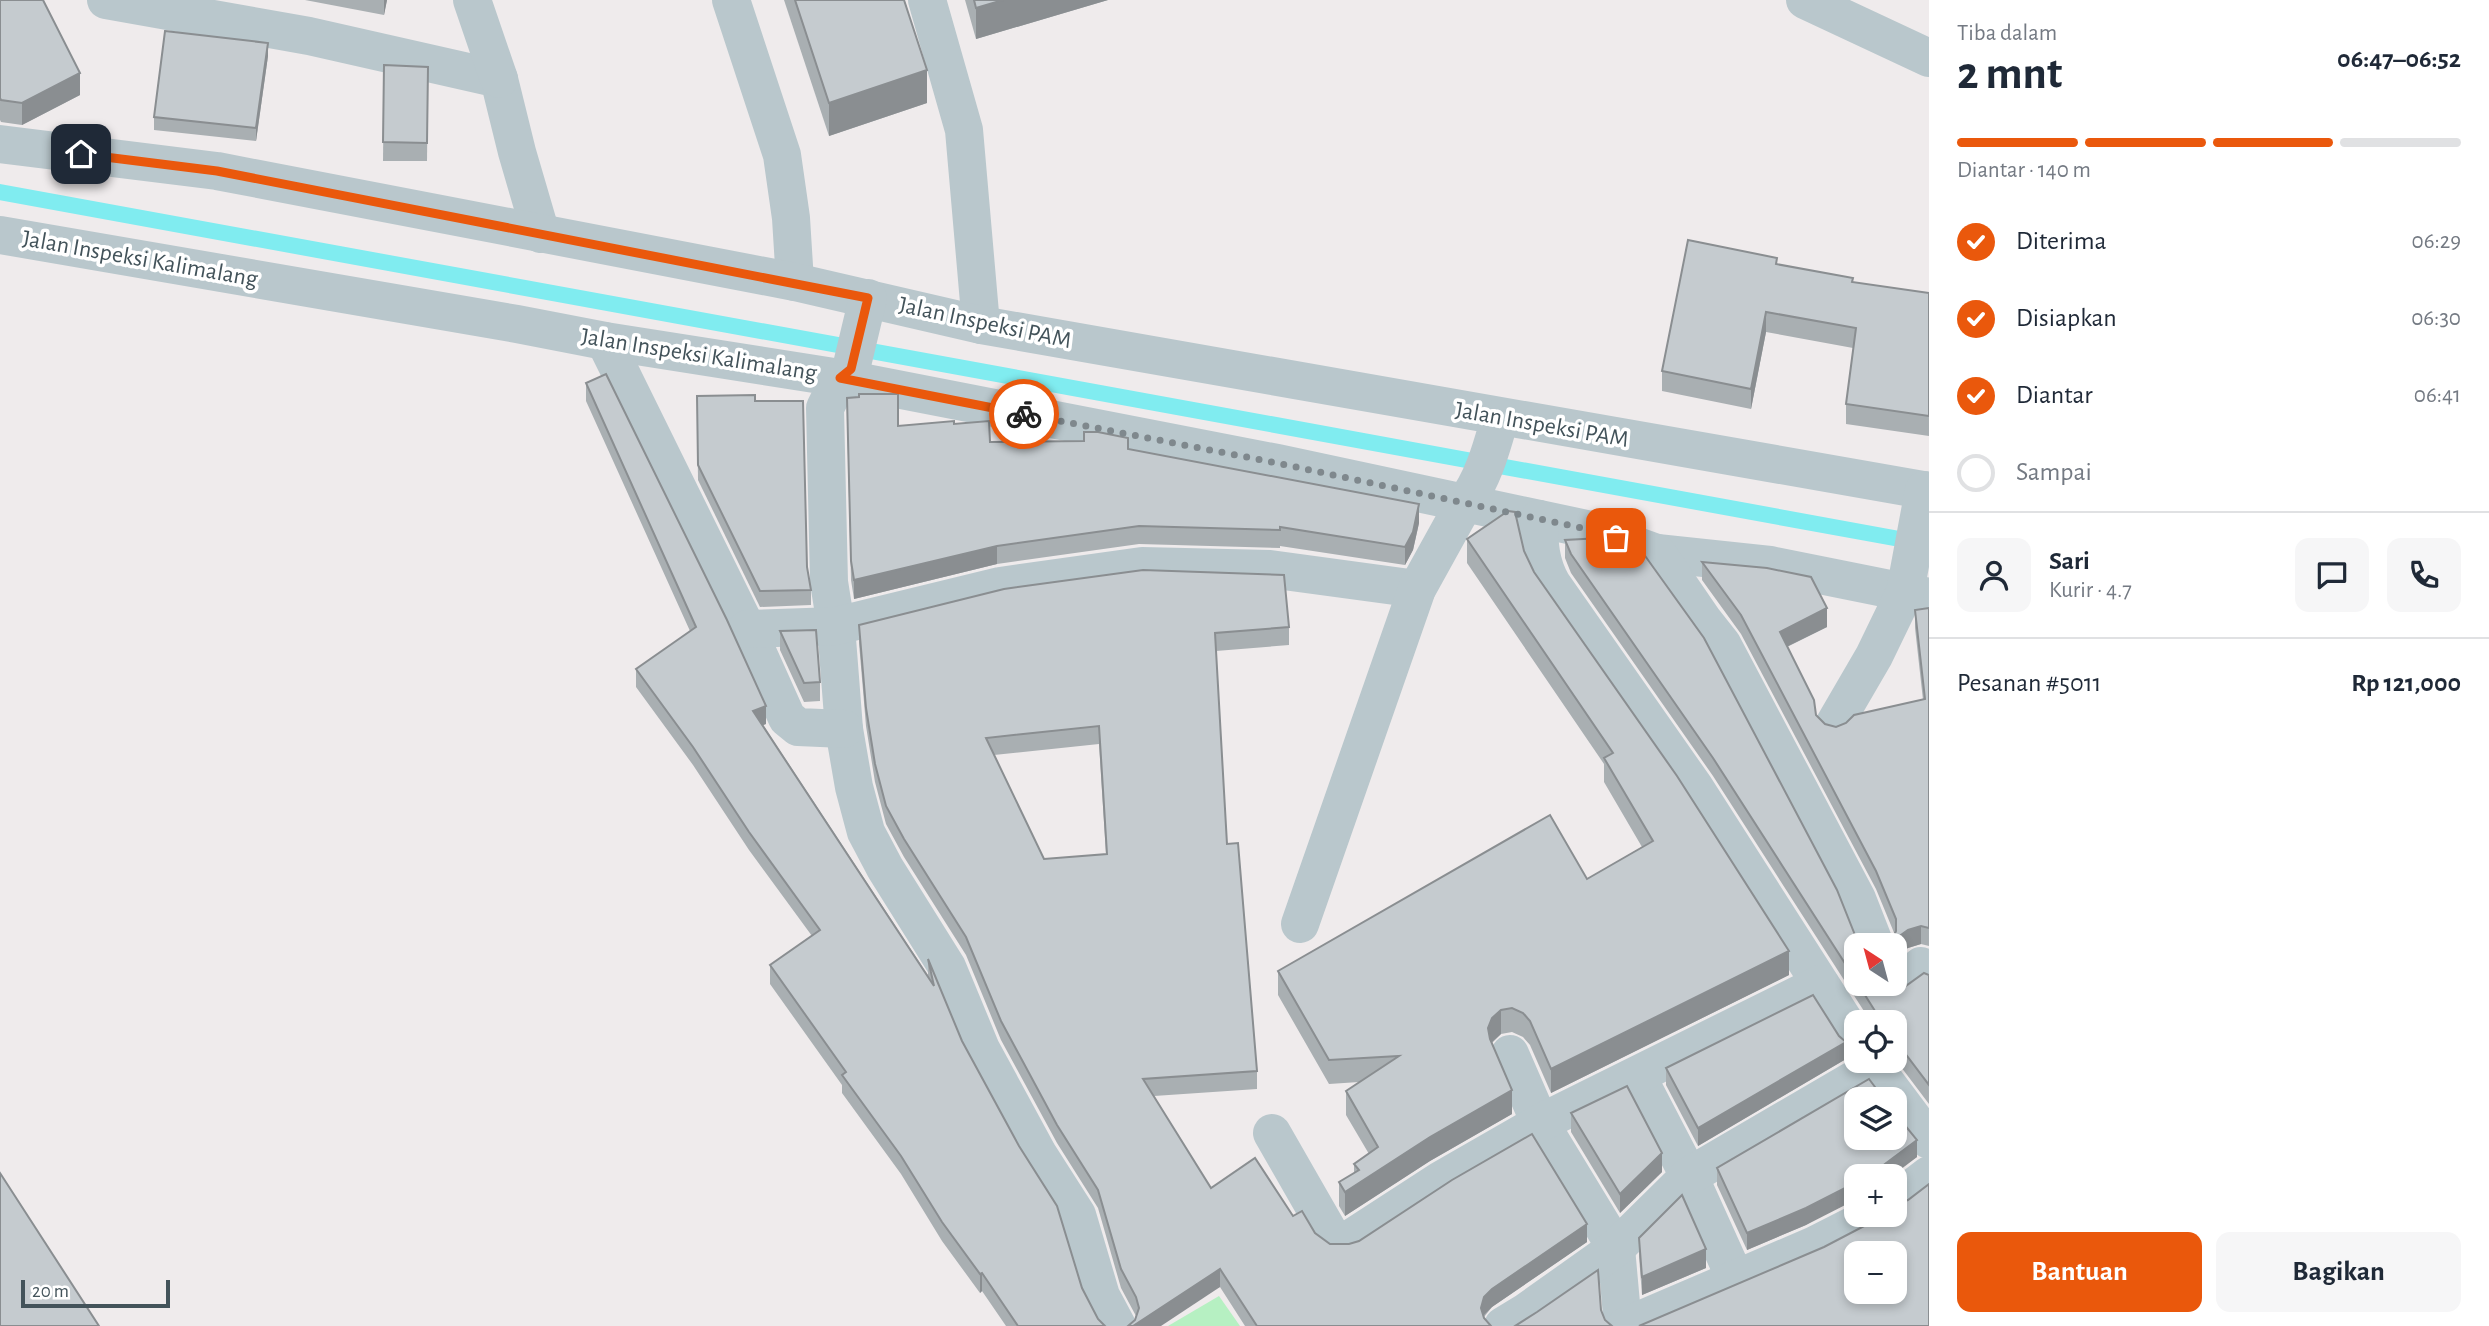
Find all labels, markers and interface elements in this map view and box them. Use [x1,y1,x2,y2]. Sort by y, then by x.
text: Tiba dalam [1957,22,2057,45]
text: 06:47–06:52 [2337,46,2461,72]
text: 2 mnt [1957,51,2062,97]
pin [51,124,111,184]
icon: home [62,135,100,173]
text: Diantar · 140 m [1957,159,2091,182]
icon: check [1957,223,1995,261]
street label: Jalan Inspeksi Kalimalang [21,226,260,292]
text: Diterima [2016,228,2107,254]
text: 06:29 [2412,230,2461,253]
street label: Jalan Inspeksi PAM [897,293,1073,353]
icon: check [1957,300,1995,338]
text: Disiapkan [2016,305,2117,331]
text: 06:30 [2411,307,2461,330]
street label: Jalan Inspeksi Kalimalang [579,325,819,386]
icon: check [1957,377,1995,415]
courier [989,379,1059,449]
text: Diantar [2016,382,2093,408]
text: 06:41 [2414,384,2461,407]
icon: bike [1005,395,1043,433]
street label: Jalan Inspeksi PAM [1453,398,1631,452]
text: Sampai [2016,459,2092,485]
pin [1586,508,1646,568]
icon: bag [1597,519,1635,557]
button: person [1957,538,2031,612]
button: chat [2295,538,2369,612]
button: phone [2387,538,2461,612]
text: Sari [2049,548,2090,574]
text: Kurir · 4.7 [2049,579,2132,602]
text: Pesanan #5011 [1957,670,2102,696]
text: Rp 121,000 [2351,670,2461,696]
north arrow [1844,933,1908,996]
map controls [1844,933,1907,1304]
button: locate [1844,1010,1907,1073]
button: layers [1844,1087,1907,1150]
button: + [1844,1164,1907,1227]
button: Bantuan [1957,1232,2202,1312]
button: Bagikan [2216,1232,2461,1312]
button: − [1844,1241,1907,1304]
scale bar [21,1277,170,1309]
text: 20 m [32,1282,69,1301]

